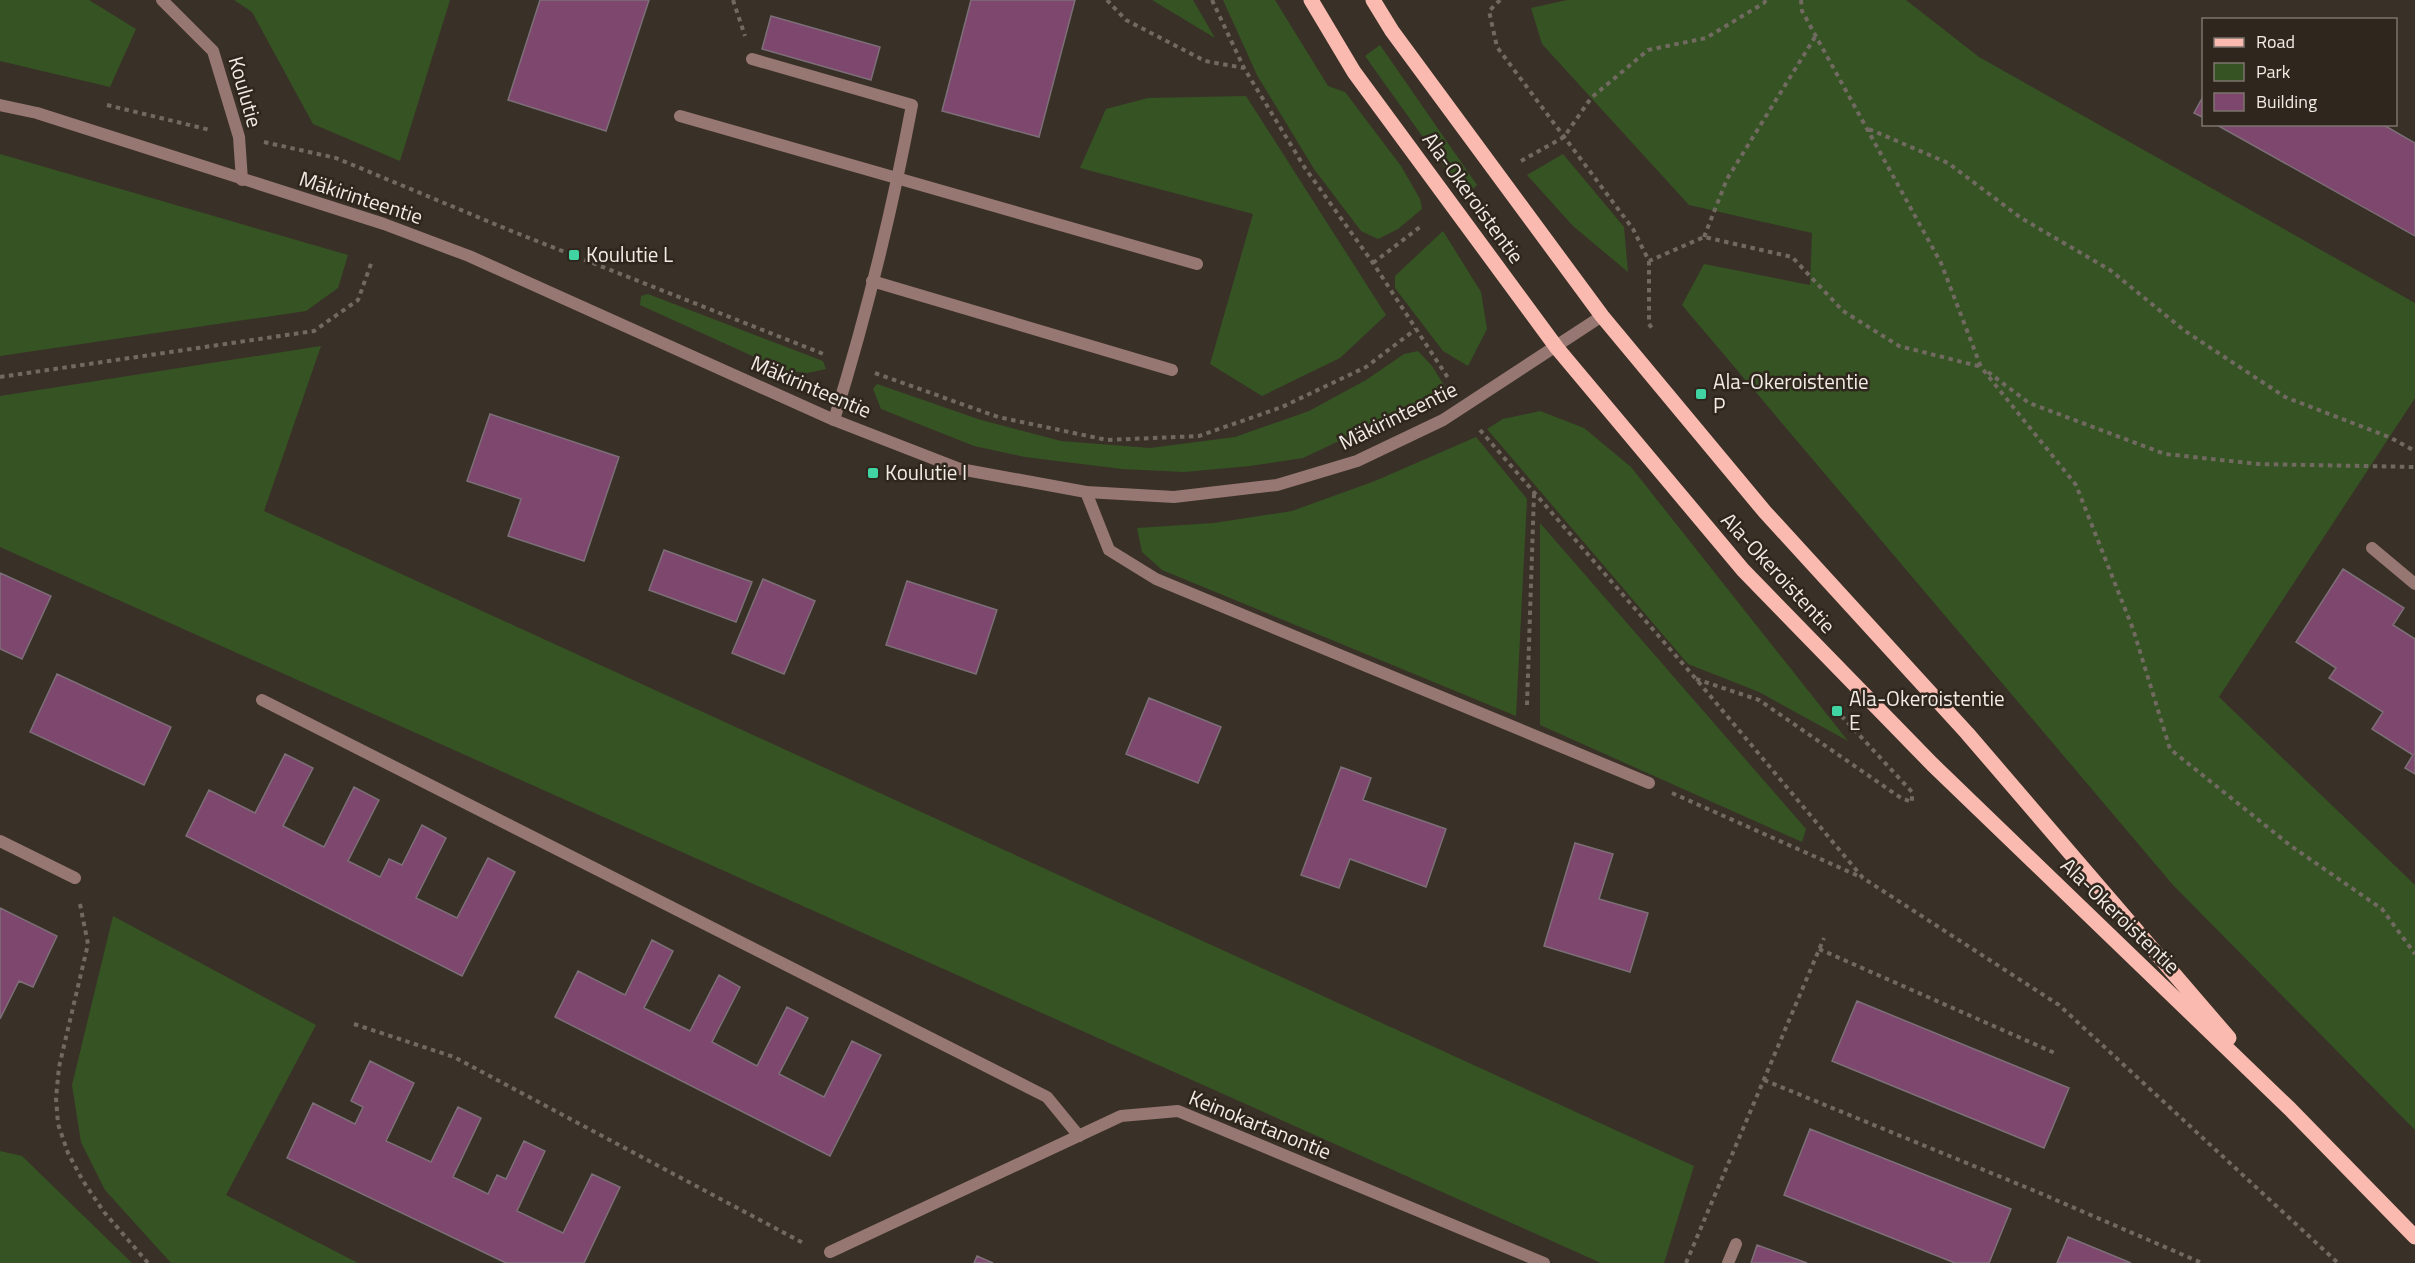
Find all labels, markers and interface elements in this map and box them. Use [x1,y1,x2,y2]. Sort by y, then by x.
legend [2202,18,2397,126]
text: Road [2256,28,2295,55]
street label: Koulutie [221,52,271,131]
text: Park [2256,58,2291,85]
text: Building [2256,88,2317,115]
street label: Ala-Okeroistentie [1415,125,1532,270]
street label: Mäkirinteentie [295,162,427,232]
place label: Koulutie L [586,238,673,270]
marker: Koulutie L [567,248,581,262]
street label: Mäkirinteentie [746,346,877,426]
place label: Ala-Okeroistentie P [1713,365,1869,421]
street label: Mäkirinteentie [1333,373,1462,458]
marker: Ala-Okeroistentie P [1694,387,1708,401]
place label: Koulutie I [885,456,967,488]
marker: Koulutie I [866,466,880,480]
street label: Ala-Okeroistentie [1714,505,1843,640]
place label: Ala-Okeroistentie E [1849,682,2005,738]
marker: Ala-Okeroistentie E [1830,704,1844,718]
street label: Ala-Okeroistentie [2054,850,2188,981]
street label: Keinokartanontie [1184,1081,1336,1167]

